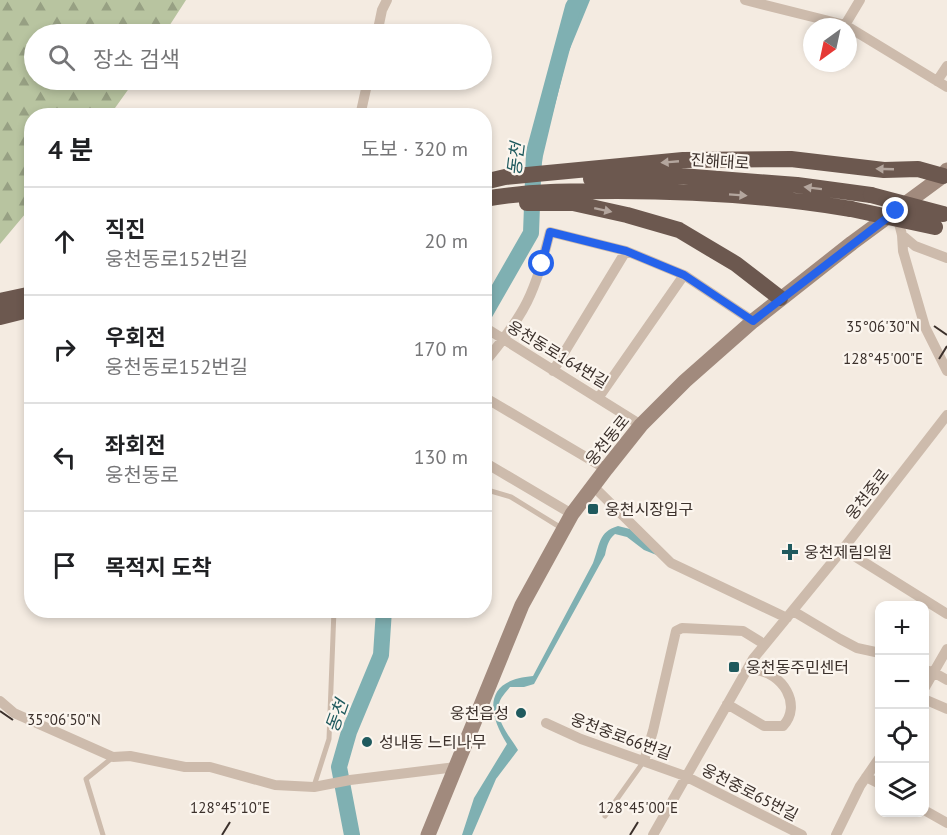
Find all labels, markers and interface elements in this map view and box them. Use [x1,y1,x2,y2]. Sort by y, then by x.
north arrow [803,18,857,72]
search box [24,24,492,90]
icon: search [45,41,78,74]
text: 장소 검색 [93,45,180,73]
text: 4 분 [48,133,93,166]
text: 도보 · 320 m [361,136,468,162]
water label: 동천 [502,139,529,177]
street label: 진해대로 [690,149,750,173]
one-way arrow [661,157,680,167]
one-way arrow [876,165,895,174]
one-way arrow [803,183,822,192]
one-way arrow [728,190,747,200]
route end [882,197,908,223]
one-way arrow [594,205,613,215]
text: 직진 [105,215,145,243]
icon: ahead [48,225,81,258]
text: 20 m [425,228,468,254]
text: 웅천동로152번길 [105,246,248,272]
route start [528,250,554,276]
street label: 웅천동로164번길 [504,316,612,392]
text: 35°06'30"N [846,317,920,336]
text: 우회전 [105,323,166,351]
icon: right [48,333,81,366]
text: 170 m [414,336,468,362]
text: 128°45'00"E [843,349,923,368]
text: 웅천동로152번길 [105,354,248,380]
street label: 웅천동로 [581,411,633,469]
text: 좌회전 [105,431,166,459]
icon: left [48,441,81,474]
text: 130 m [414,444,468,470]
text: 웅천동로 [105,462,179,488]
street label: 웅천중로 [841,464,893,523]
place label: 웅천시장입구 [605,499,693,519]
marker: 웅천시장입구 [586,502,600,516]
place label: 웅천제림의원 [804,542,892,562]
marker: 웅천제림의원 [781,543,799,561]
icon: arrive [48,549,81,582]
text: 목적지 도착 [105,553,212,581]
map controls [875,601,929,817]
button: + [875,601,929,655]
button: − [875,655,929,709]
place label: 웅천동주민센터 [746,657,849,677]
marker: 웅천동주민센터 [727,660,741,674]
water label: 동천 [320,694,354,735]
place label: 웅천읍성 [450,703,509,723]
marker: 웅천읍성 [514,706,528,720]
street label: 웅천중로66번길 [568,709,674,763]
button: locate [875,709,929,763]
text: 35°06'50"N [27,710,101,729]
place label: 성내동 느티나무 [379,732,487,752]
marker: 성내동 느티나무 [360,735,374,749]
street label: 웅천중로65번길 [698,759,802,825]
button: layers [875,763,929,817]
text: 128°45'10"E [190,798,270,817]
text: 128°45'00"E [598,798,678,817]

